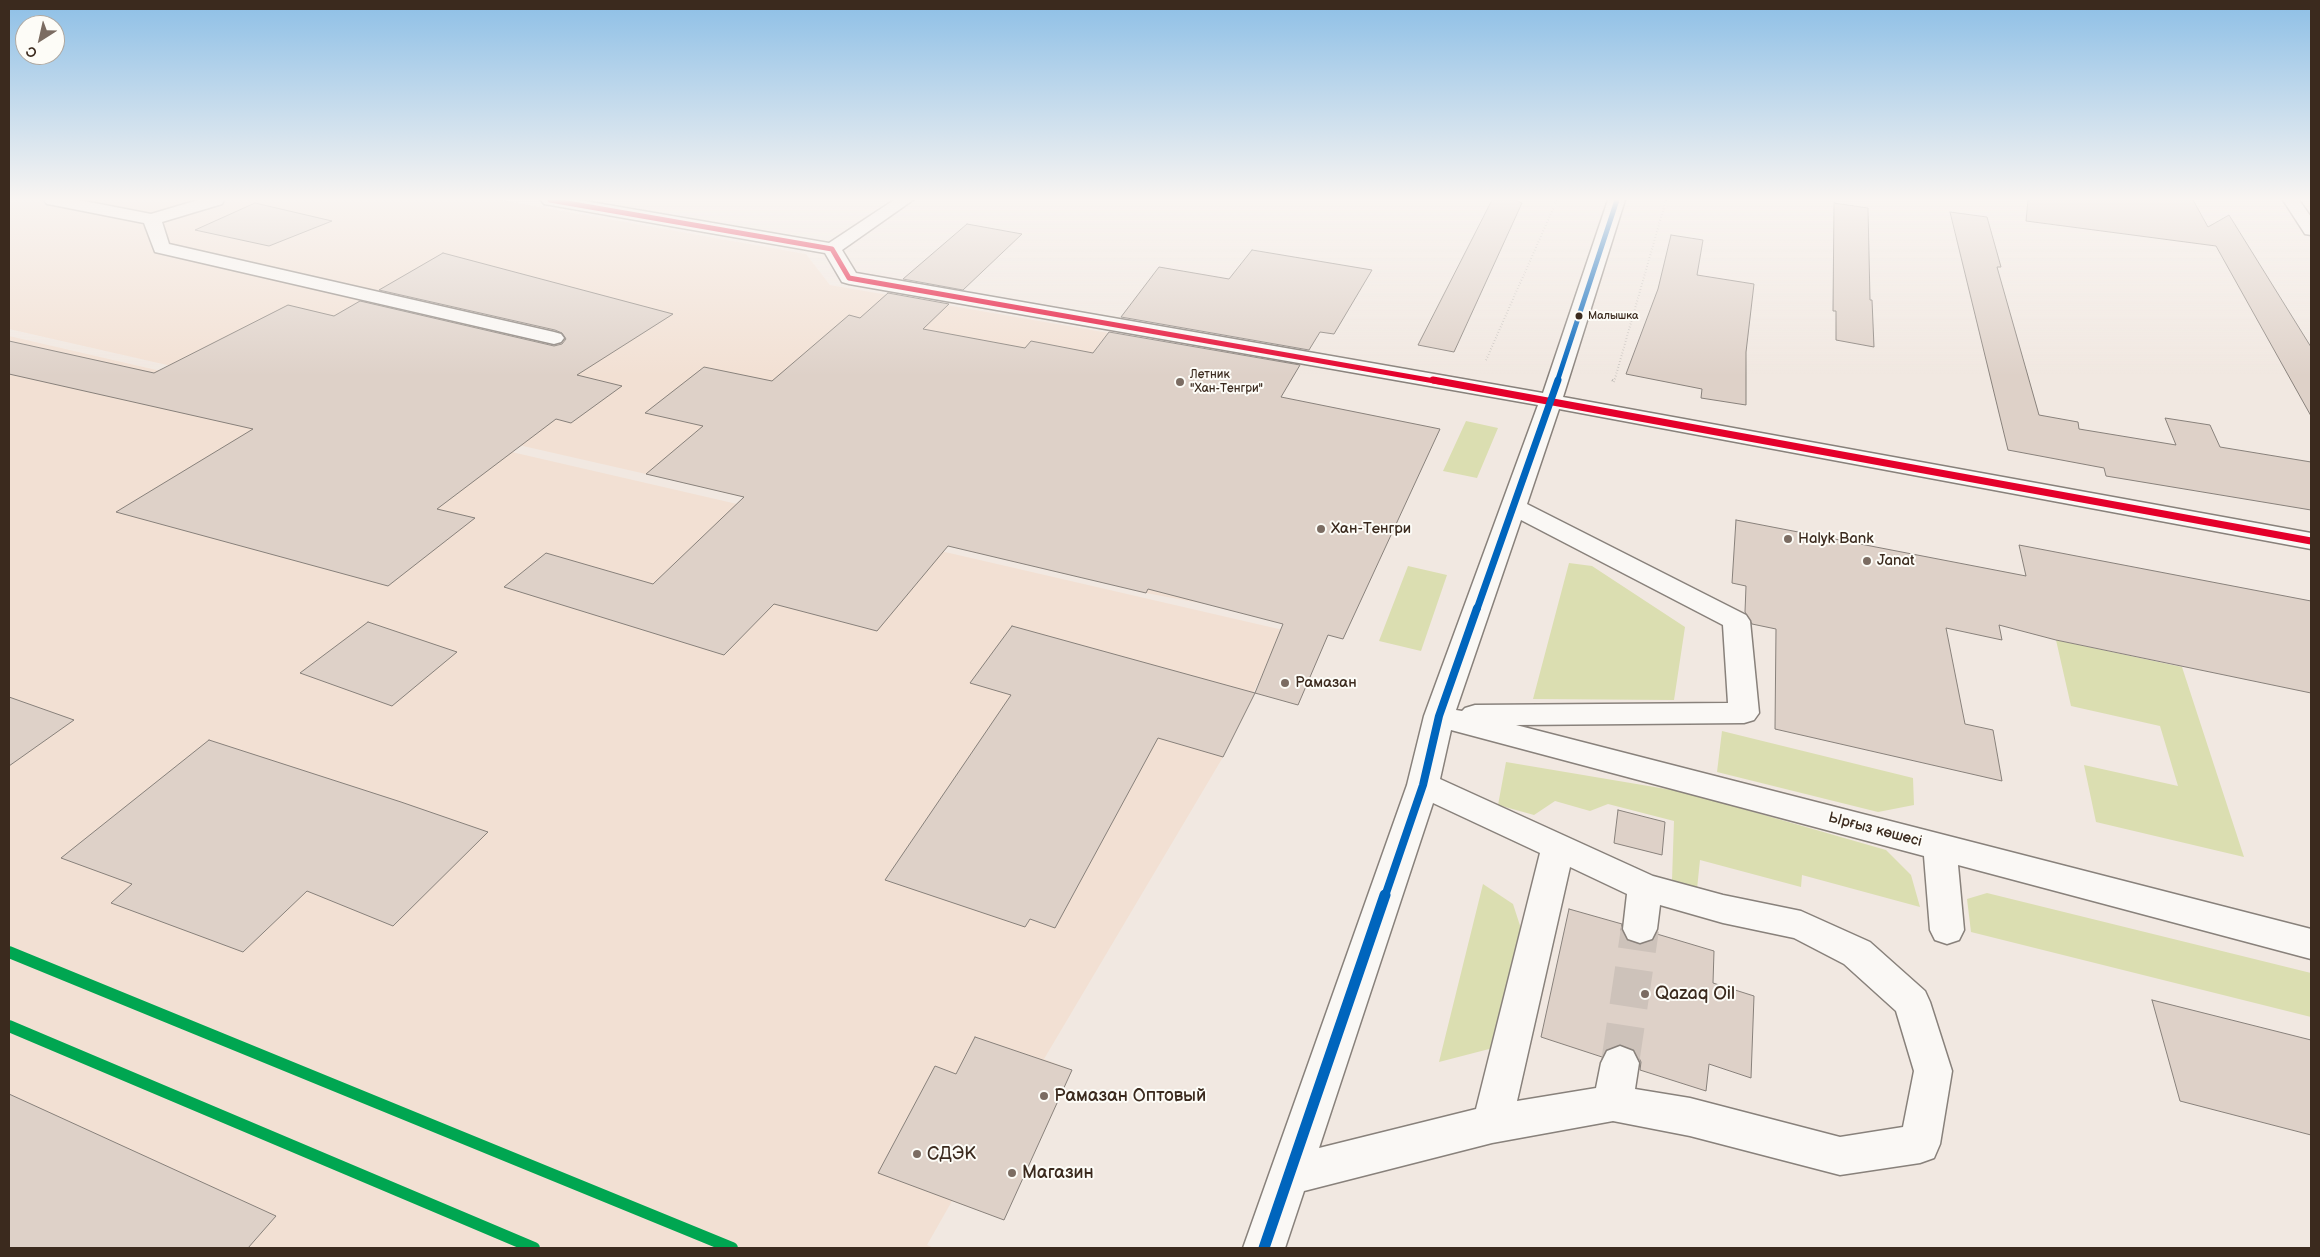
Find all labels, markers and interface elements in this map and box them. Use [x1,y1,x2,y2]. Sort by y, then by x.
north arrow [15,15,65,65]
text: С [23,42,41,62]
place label: Малышка [1588,309,1639,323]
marker: Малышка [1574,311,1584,321]
place label: Летник "Хан-Тенгри" [1190,368,1263,396]
marker: Летник "Хан-Тенгри" [1174,376,1186,388]
place label: Хан-Тенгри [1331,520,1411,538]
marker: Хан-Тенгри [1315,523,1327,535]
place label: Halyk Bank [1798,530,1874,548]
marker: Halyk Bank [1782,533,1794,545]
place label: Janat [1877,552,1915,570]
marker: Janat [1861,555,1873,567]
place label: Рамазан [1295,674,1357,692]
marker: Рамазан [1279,677,1291,689]
street label: Ырғыз көшесі [1826,809,1924,851]
place label: Qazaq Oil [1655,983,1735,1005]
marker: Qazaq Oil [1639,988,1651,1000]
place label: Рамазан Оптовый [1054,1085,1206,1107]
marker: Рамазан Оптовый [1038,1090,1050,1102]
place label: СДЭК [927,1143,976,1165]
marker: СДЭК [911,1148,923,1160]
place label: Магазин [1022,1162,1094,1184]
marker: Магазин [1006,1167,1018,1179]

